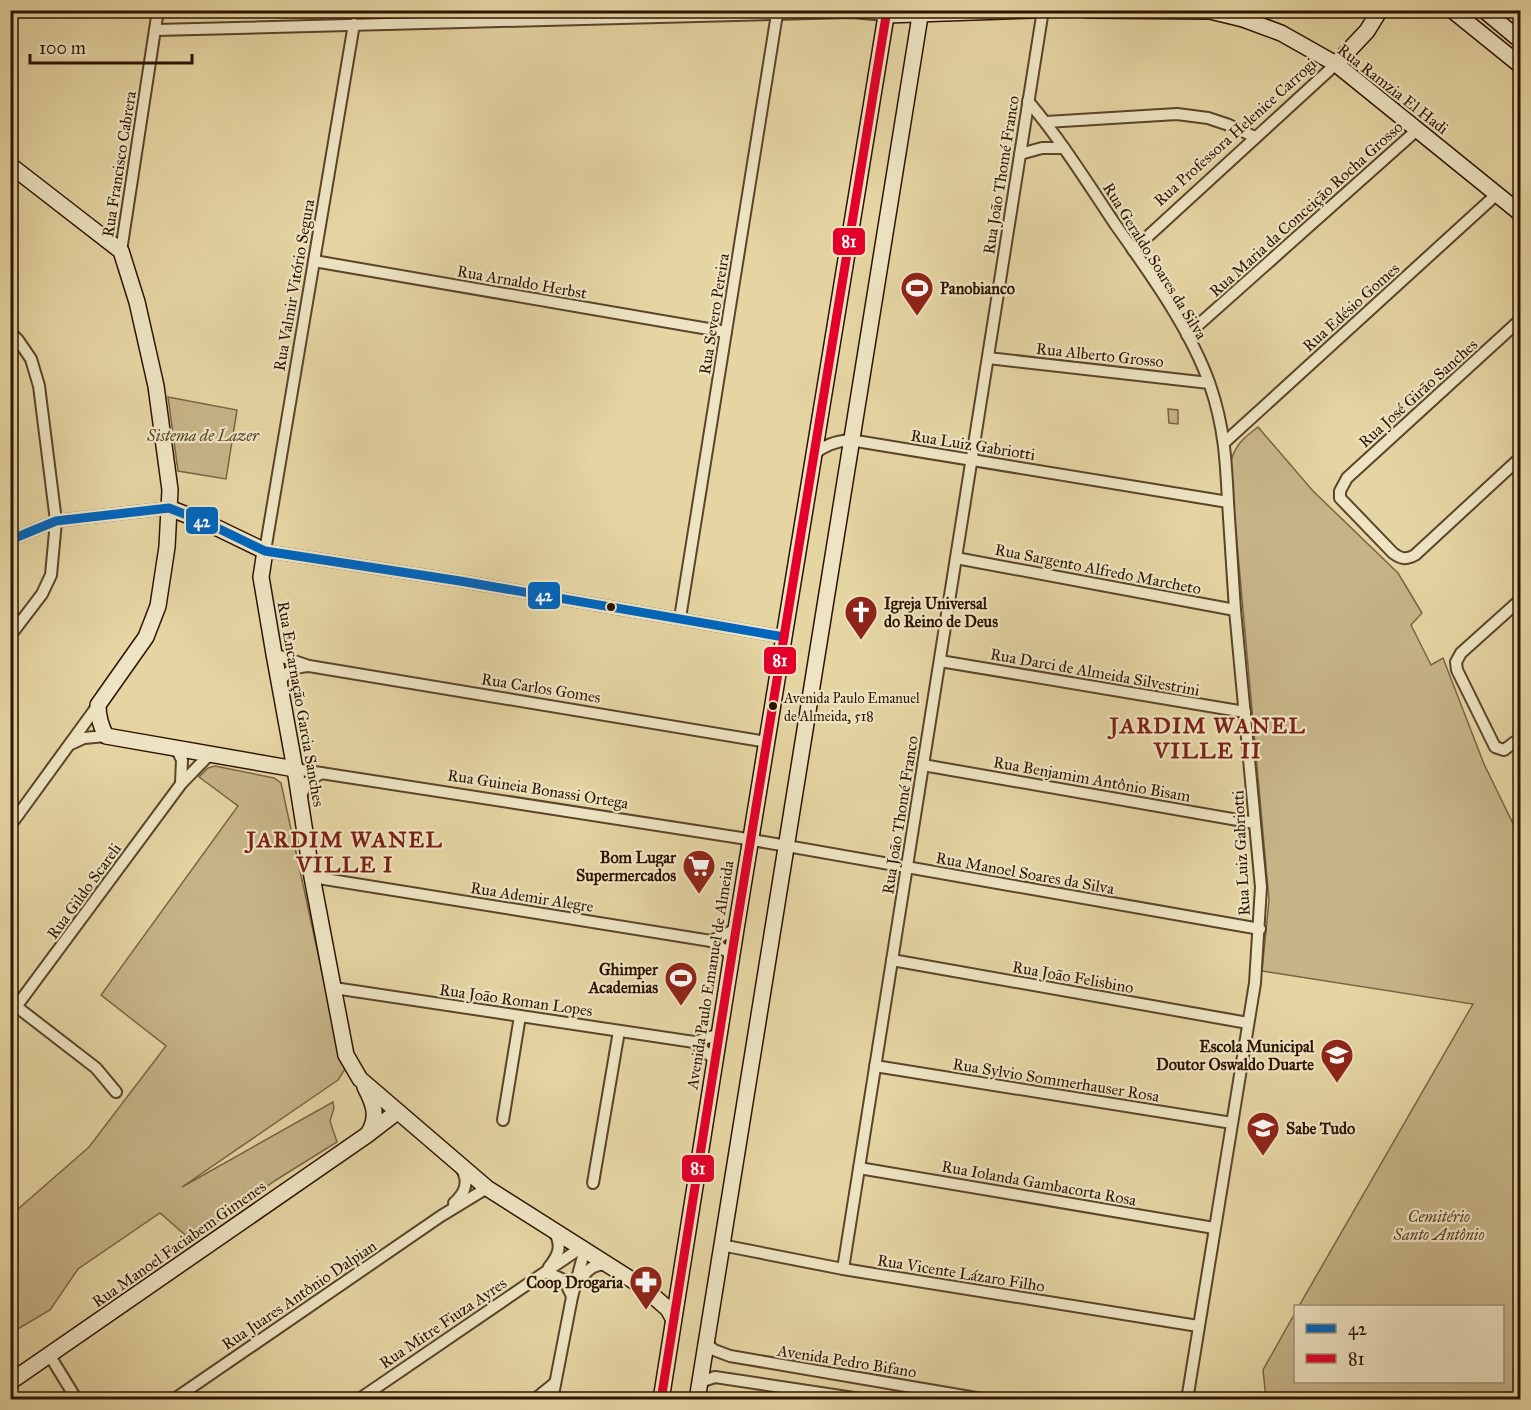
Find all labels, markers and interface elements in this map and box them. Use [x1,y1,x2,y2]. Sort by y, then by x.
scale bar [30,27,192,65]
text: 100 m [39,37,86,59]
street label: Rua Ramzia El Hadi [1334,40,1453,139]
street label: Rua Professora Helenice Carrogi [1150,54,1321,211]
street label: Rua Francisco Cabrera [98,89,140,238]
street label: Rua João Thomé Franco [979,94,1024,256]
street label: Rua Maria da Conceição Rocha Grosso [1205,117,1407,301]
street label: Rua Geraldo Soares da Silva [1099,179,1211,343]
street label: Rua Valmir Vitório Segura [270,197,319,373]
line badge: 81 [832,227,866,256]
text: 81 [842,232,857,251]
street label: Rua Severo Pereira [695,252,733,376]
street label: Rua Edésio Gomes [1299,259,1403,355]
street label: Rua Arnaldo Herbst [456,261,589,303]
sports icon: Panobianco [899,270,935,317]
place label: Panobianco [940,279,1015,298]
street label: Rua José Girão Sanches [1355,335,1482,452]
street label: Rua Alberto Grosso [1035,339,1165,371]
park label: Sistema de Lazer [146,426,260,445]
street label: Rua Luiz Gabriotti [909,426,1037,464]
line badge: 42 [185,506,219,535]
text: 42 [194,512,212,532]
street label: Rua Sargento Alfredo Marcheto [993,540,1203,599]
line badge: 42 [527,581,561,610]
text: 42 [536,586,554,606]
church icon: Igreja Universal do Reino de Deus [843,594,879,641]
place label: Igreja Universal do Reino de Deus [884,594,998,631]
street label: Rua Encarnação Garcia Sanches [274,600,328,808]
unlabelled marker [605,601,617,613]
street label: Rua Darci de Almeida Silvestrini [989,644,1202,700]
line badge: 81 [763,646,797,675]
text: 81 [773,651,788,670]
street label: Rua Carlos Gomes [480,669,602,707]
place label: Avenida Paulo Emanuel de Almeida, 518 [783,690,920,725]
marker: Avenida Paulo Emanuel de Almeida, 518 [767,700,779,712]
district label: JARDIM WANEL VILLE II [1107,712,1306,764]
street label: Rua João Thomé Franco [878,734,923,896]
street label: Rua Benjamim Antônio Bisam [992,752,1193,806]
street label: Rua Guineia Bonassi Ortega [446,765,630,814]
street label: Rua Luiz Gabriotti [1228,789,1254,916]
district label: JARDIM WANEL VILLE I [244,826,443,878]
street label: Rua Gildo Scareli [43,839,126,943]
place label: Bom Lugar Supermercados [576,848,677,886]
supermarket icon: Bom Lugar Supermercados [681,848,717,895]
street label: Rua Manoel Soares da Silva [934,848,1116,898]
street label: Avenida Paulo Emanuel de Almeida [682,859,738,1092]
street label: Rua Ademir Alegre [469,878,595,917]
street label: Rua João Felisbino [1011,957,1135,998]
place label: Ghimper Academias [588,960,659,997]
sports icon: Ghimper Academias [663,960,699,1007]
street label: Rua João Roman Lopes [438,980,594,1021]
place label: Escola Municipal Doutor Oswaldo Duarte [1156,1037,1315,1074]
school or university icon: Escola Municipal Doutor Oswaldo Duarte [1319,1037,1355,1084]
street label: Rua Sylvio Sommerhauser Rosa [951,1054,1161,1106]
school or university icon: Sabe Tudo [1245,1110,1281,1157]
place label: Sabe Tudo [1286,1119,1355,1138]
line badge: 81 [681,1154,715,1183]
street label: Rua Iolanda Gambacorta Rosa [940,1157,1138,1210]
text: 81 [691,1159,706,1178]
street label: Rua Manoel Faciabem Gimenes [88,1177,270,1311]
park label: Cemitério Santo Antônio [1392,1207,1485,1244]
street label: Rua Juares Antônio Dalpian [218,1236,381,1355]
street label: Rua Vicente Lázaro Filho [876,1250,1046,1296]
pharmacy icon: Coop Drogaria [628,1264,664,1311]
street label: Rua Mitre Fiuza Ayres [376,1273,510,1373]
place label: Coop Drogaria [526,1273,624,1293]
legend [1294,1305,1504,1383]
text: 42 [1348,1318,1367,1340]
street label: Avenida Pedro Bifano [775,1340,918,1381]
text: 81 [1348,1348,1365,1370]

